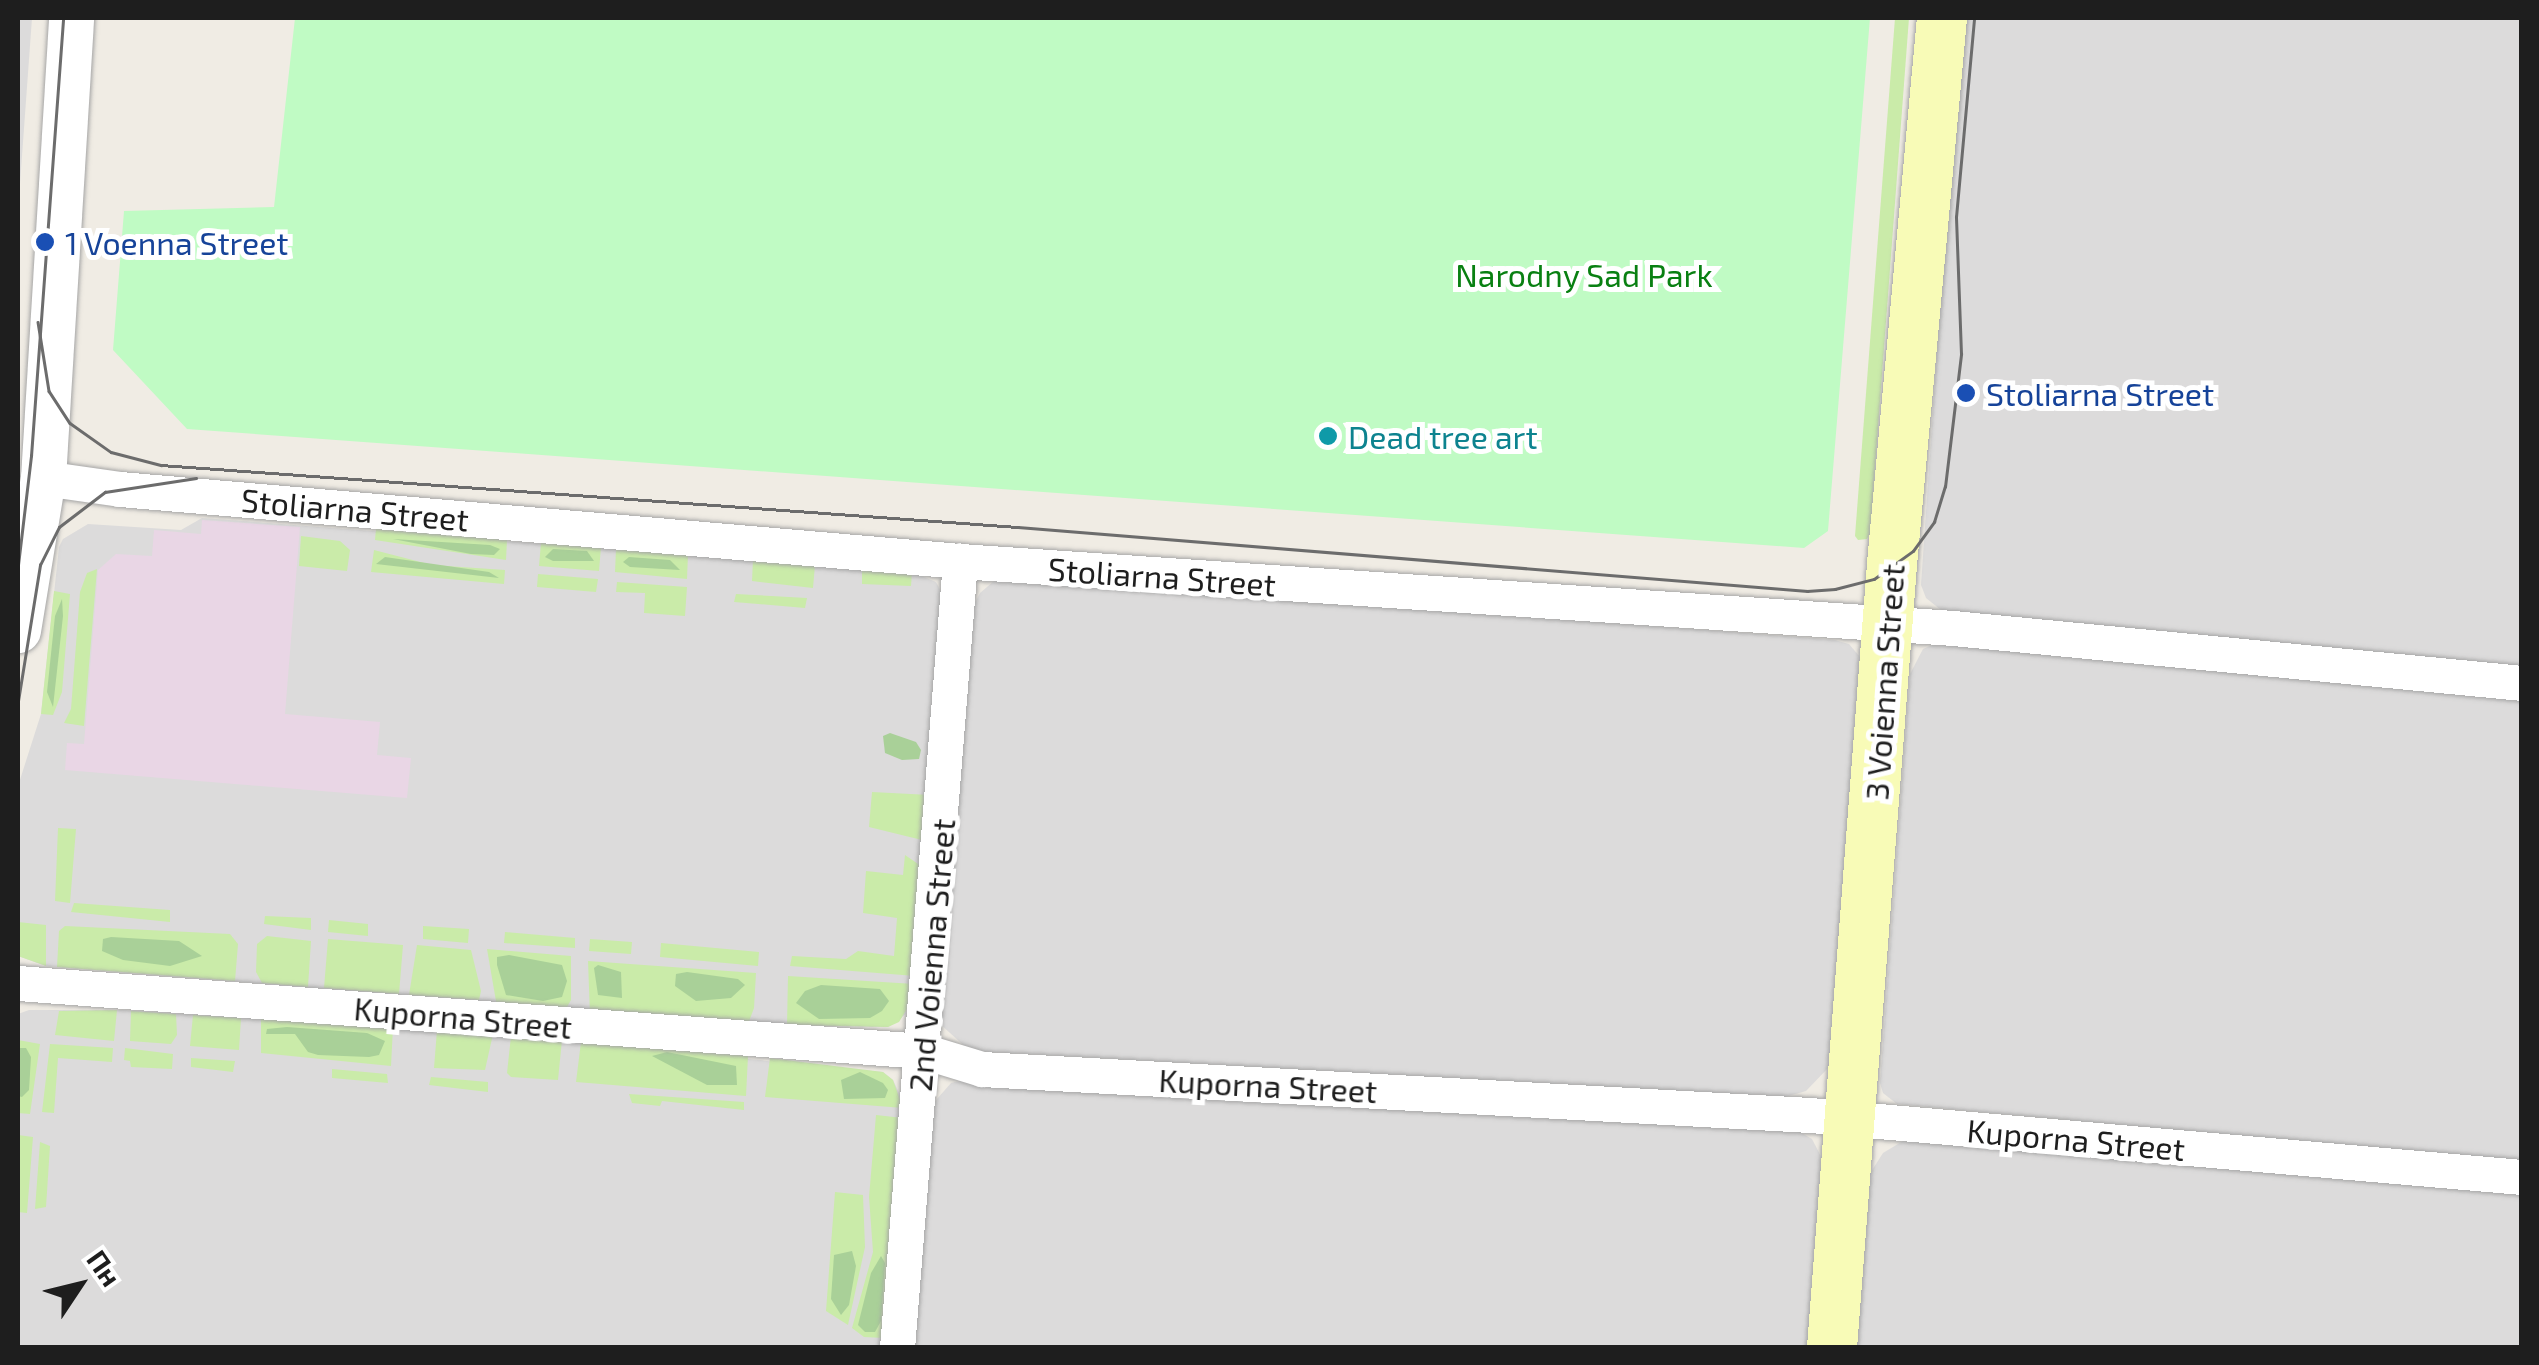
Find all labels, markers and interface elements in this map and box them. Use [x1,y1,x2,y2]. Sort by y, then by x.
place label: 1 Voenna Street [65,223,289,261]
marker: 1 Voenna Street [34,231,56,253]
park label: Narodny Sad Park [1455,255,1713,293]
place label: Stoliarna Street [1986,374,2214,412]
marker: Stoliarna Street [1955,382,1977,404]
place label: Dead tree art [1348,417,1538,455]
marker: Dead tree art [1317,425,1339,447]
street label: Stoliarna Street [240,480,470,538]
street label: Stoliarna Street [1047,549,1277,603]
street label: 3 Voienna Street [1857,562,1911,802]
street label: 2nd Voienna Street [900,817,962,1093]
street label: Kuporna Street [352,988,574,1046]
street label: Kuporna Street [1158,1060,1378,1110]
street label: Kuporna Street [1965,1110,2187,1168]
north arrow [30,1235,130,1335]
text: Пн [80,1243,129,1292]

